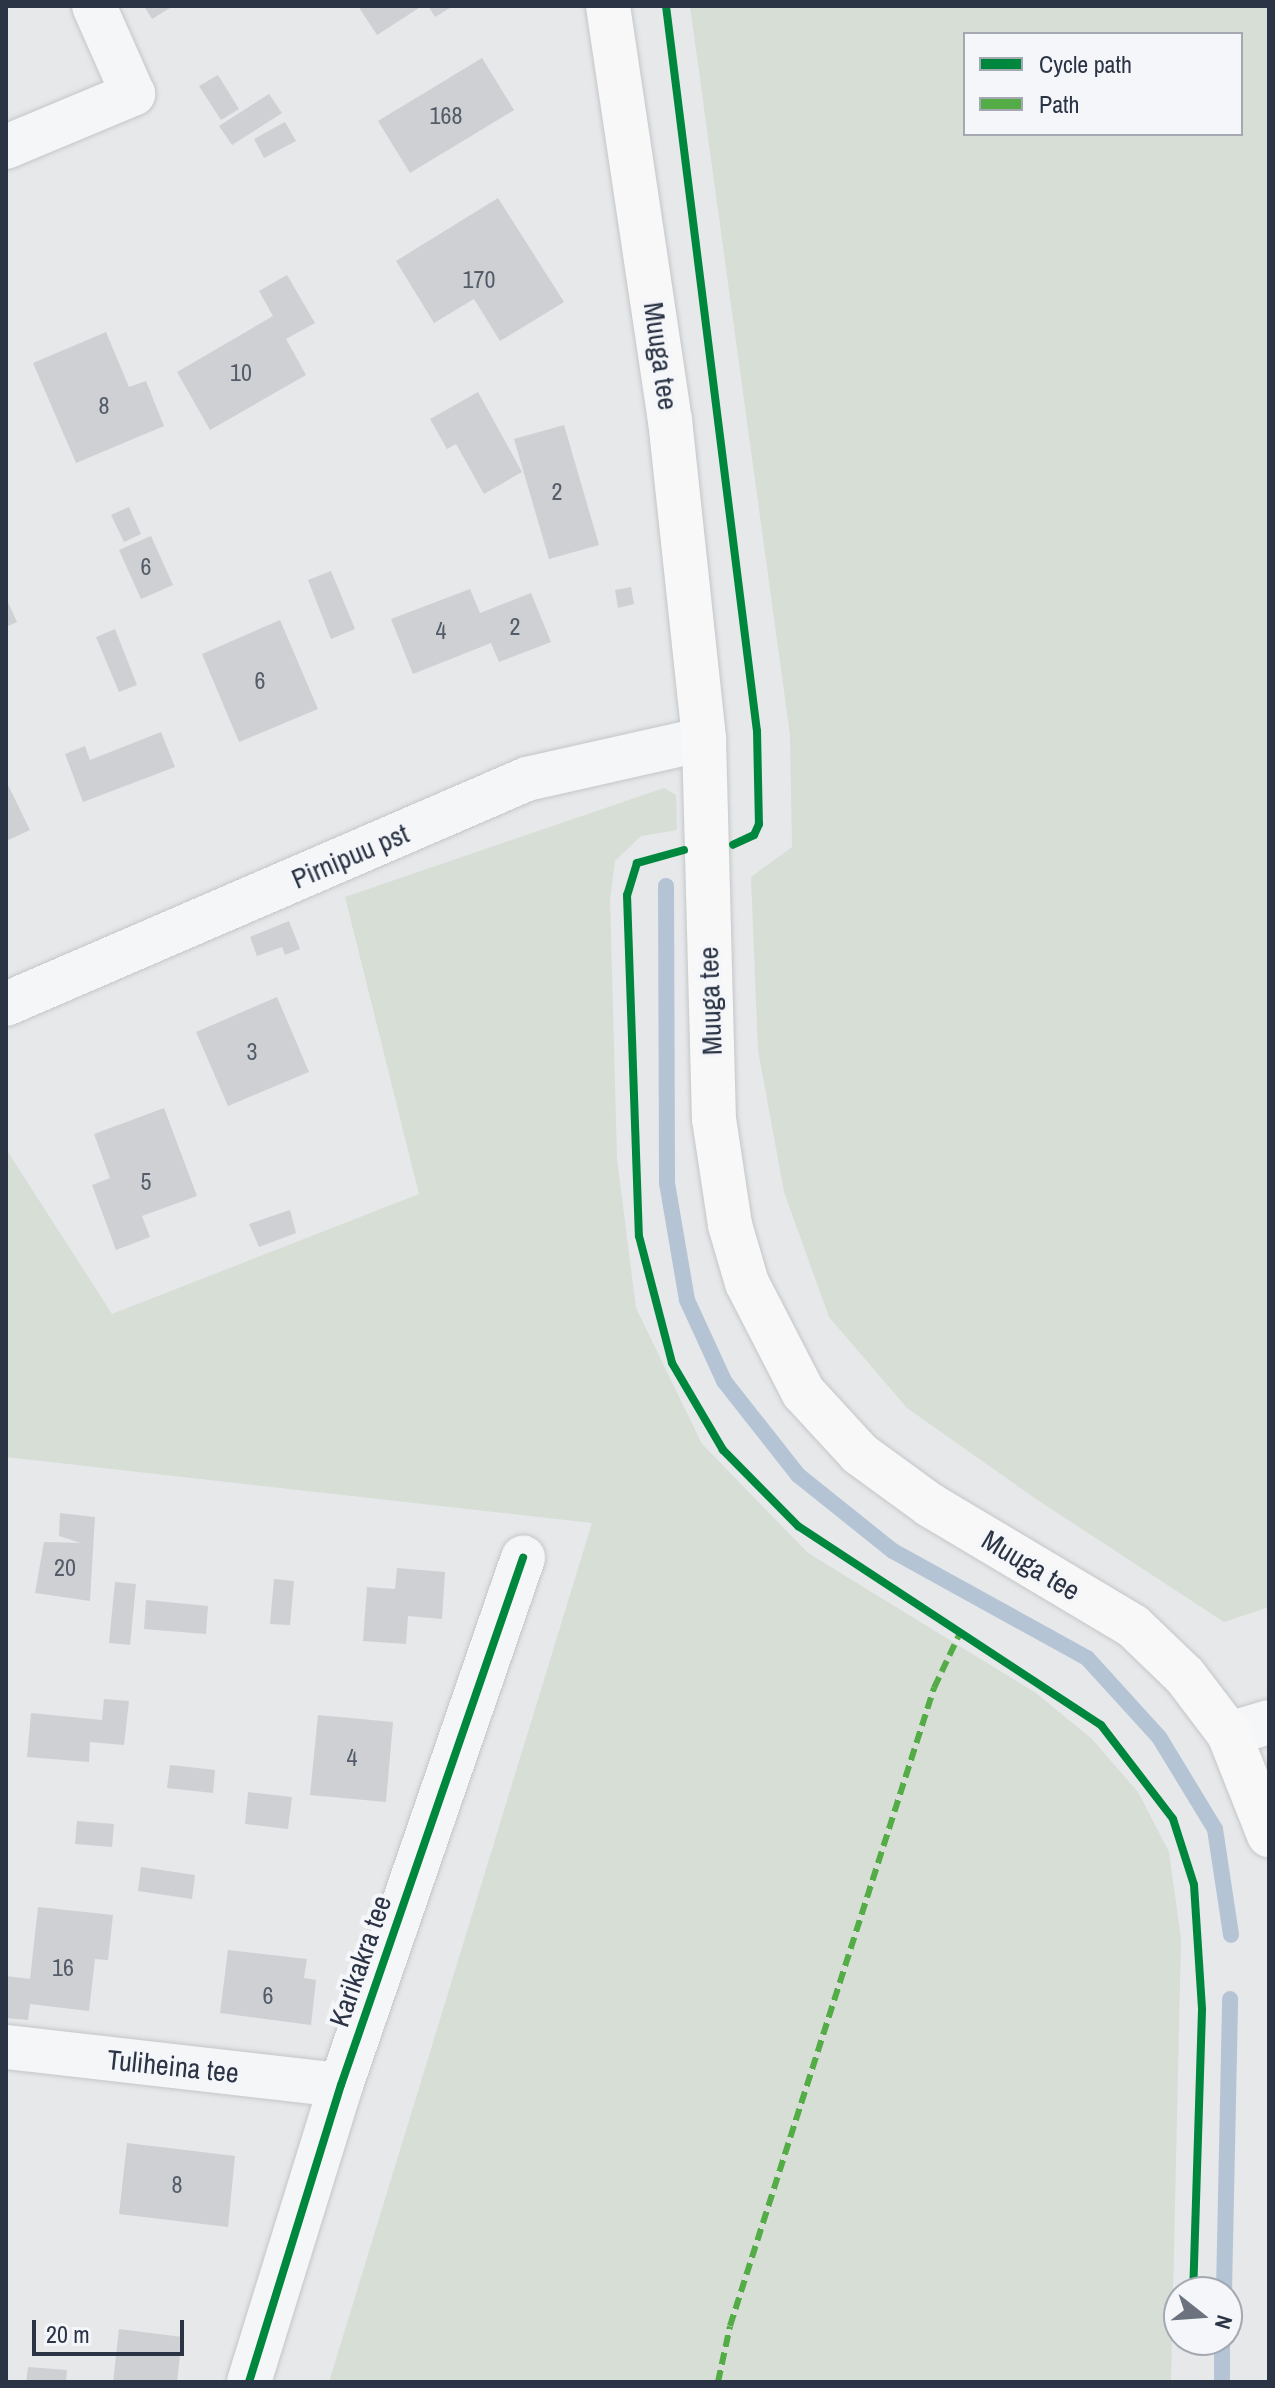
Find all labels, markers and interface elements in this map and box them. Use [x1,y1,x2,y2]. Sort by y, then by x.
legend [963,32,1243,136]
text: Cycle path [1039,48,1132,80]
text: Path [1039,88,1080,120]
house number: 168 [430,102,462,130]
house number: 170 [463,266,495,294]
street label: Muuga tee [637,300,685,412]
house number: 10 [230,359,252,387]
house number: 8 [99,392,109,420]
house number: 2 [552,478,562,506]
house number: 6 [141,553,151,581]
house number: 2 [510,613,520,641]
house number: 4 [436,617,446,645]
house number: 6 [255,667,265,695]
street label: Pirnipuu pst [286,816,414,896]
street label: Muuga tee [691,946,729,1056]
house number: 3 [247,1038,257,1066]
house number: 5 [141,1168,151,1196]
street label: Muuga tee [976,1523,1086,1607]
house number: 20 [54,1554,76,1582]
house number: 4 [347,1744,357,1772]
street label: Karikakra tee [322,1891,398,2031]
house number: 16 [52,1954,74,1982]
house number: 6 [263,1982,273,2010]
street label: Tuliheina tee [106,2042,240,2090]
house number: 8 [172,2171,182,2199]
north arrow [1163,2276,1243,2356]
scale bar [36,2304,188,2354]
text: N [1208,2312,1240,2333]
text: 20 m [46,2318,90,2350]

